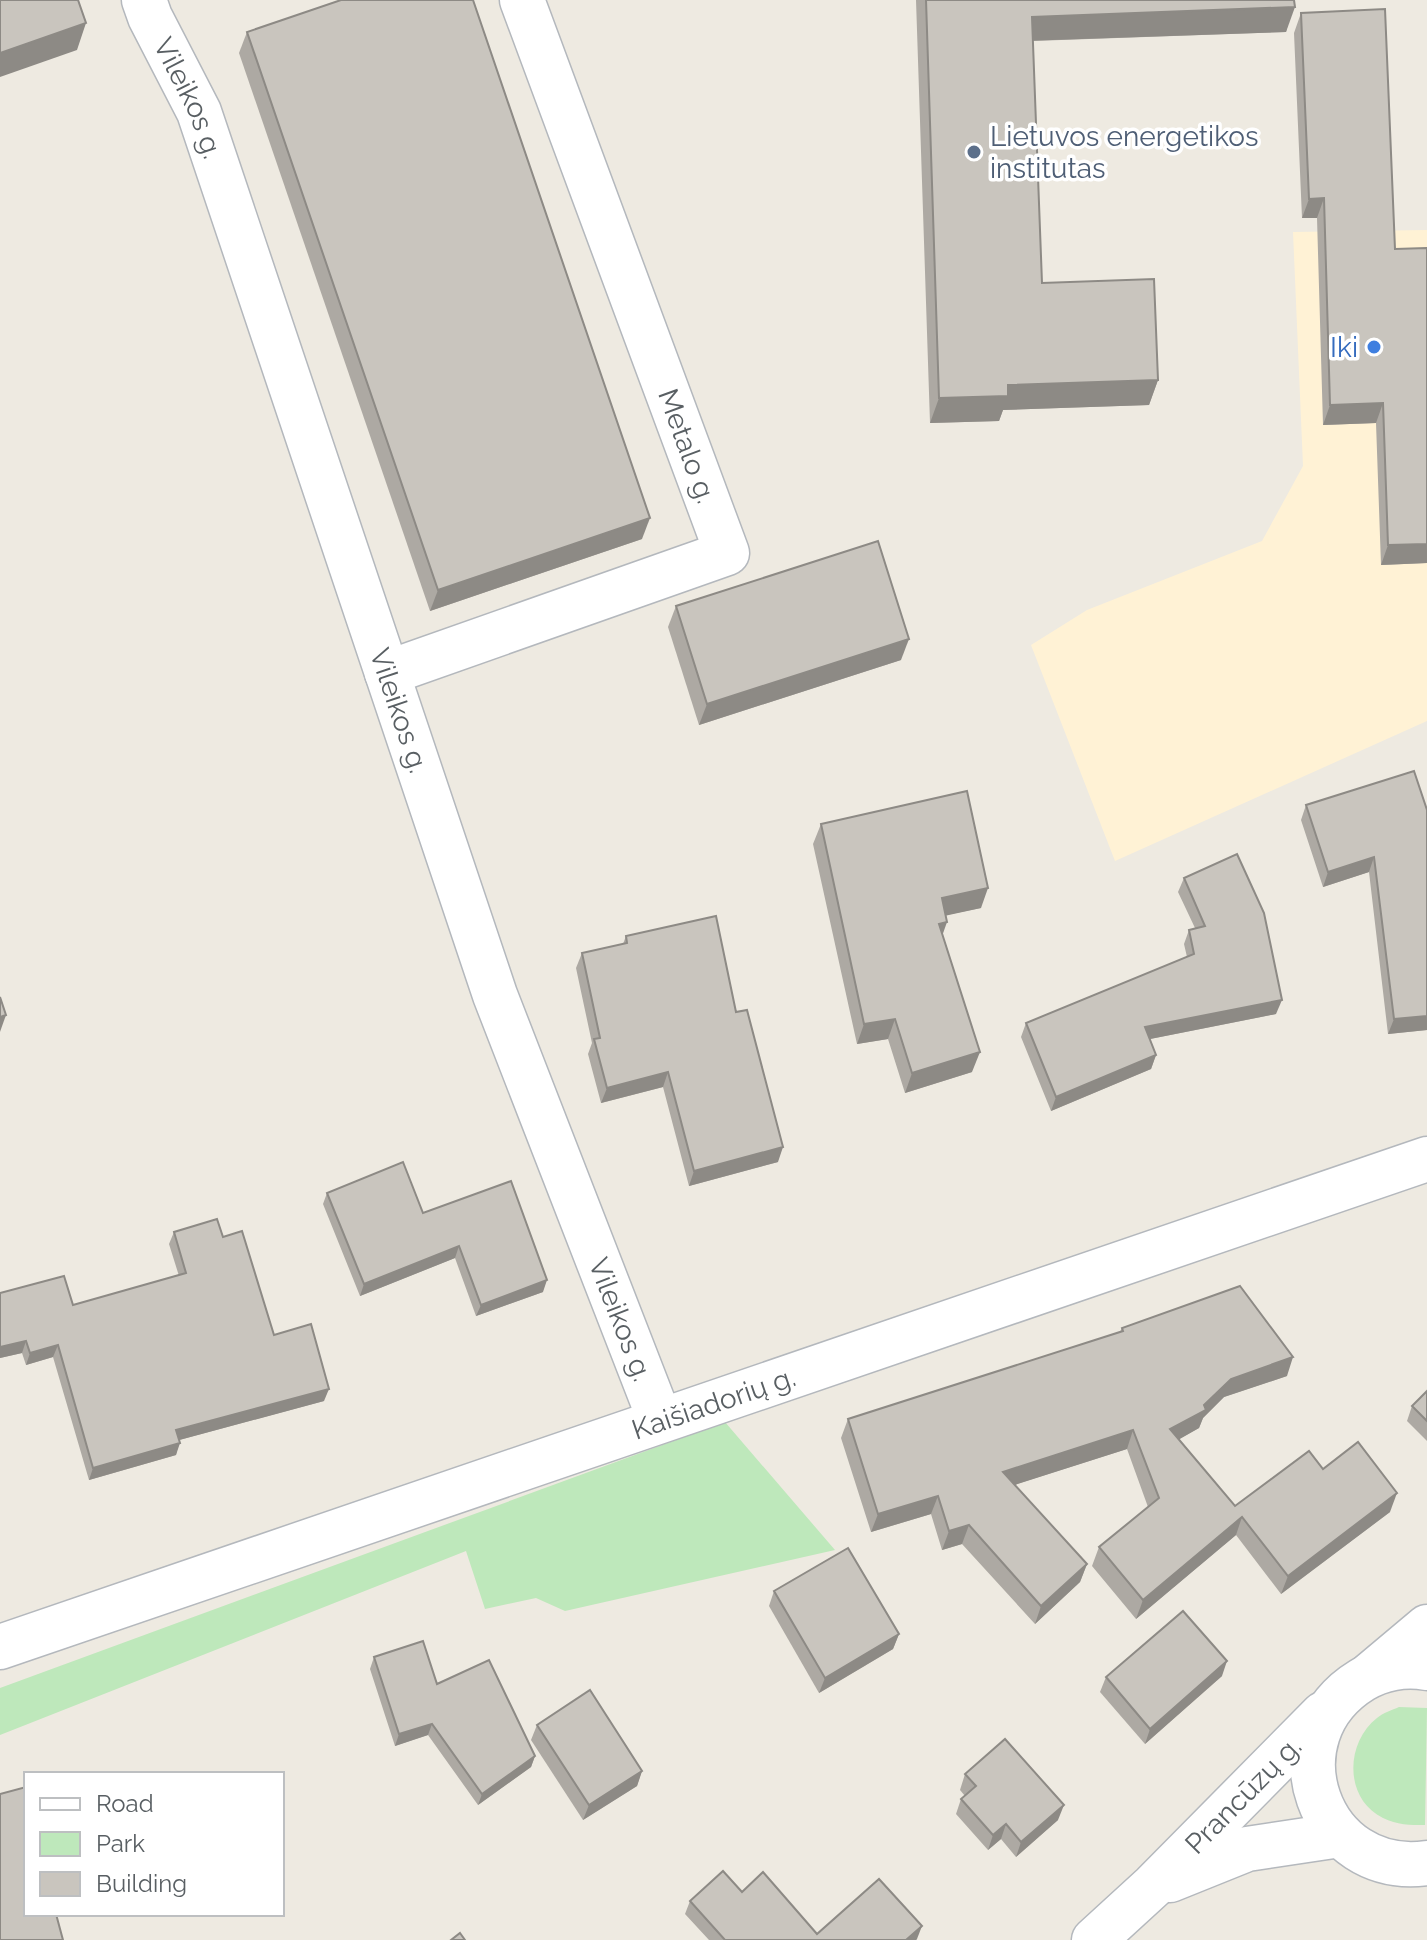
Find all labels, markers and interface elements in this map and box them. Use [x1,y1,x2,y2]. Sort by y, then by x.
street label: Vileikos g. [147,32,230,163]
place label: Lietuvos energetikos institutas [990,120,1258,185]
marker: Lietuvos energetikos institutas [965,143,983,161]
place label: Iki [1330,331,1358,364]
marker: Iki [1365,338,1383,356]
street label: Metalo g. [651,384,723,508]
street label: Vileikos g. [363,644,436,777]
street label: Vileikos g. [582,1253,660,1385]
street label: Kaišiadorių g. [627,1360,800,1446]
street label: Prancūzų g. [1178,1730,1308,1860]
legend [24,1772,284,1916]
text: Road [96,1789,154,1818]
text: Park [96,1829,145,1858]
text: Building [96,1869,187,1898]

